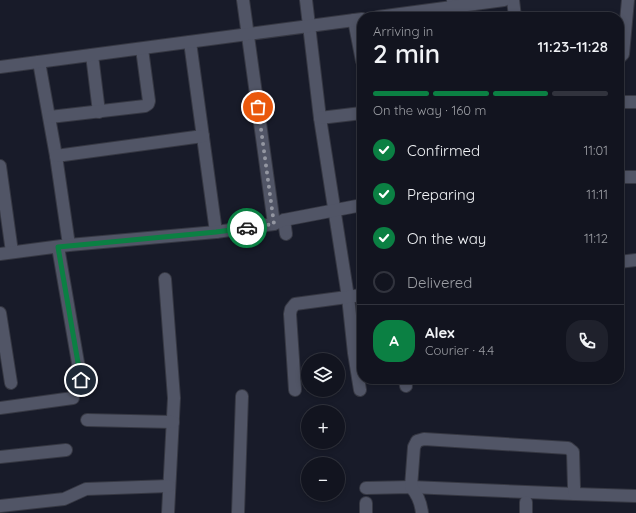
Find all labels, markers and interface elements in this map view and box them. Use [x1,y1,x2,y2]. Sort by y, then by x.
text: Arriving in [373,23,433,39]
text: 2 min [373,37,440,70]
text: 11:23–11:28 [538,37,608,56]
pin [241,90,275,124]
icon: bag [247,96,269,118]
text: On the way · 160 m [373,102,486,118]
icon: check [373,139,395,161]
text: Confirmed [407,141,480,160]
text: 11:01 [583,142,608,158]
icon: check [373,183,395,205]
text: Preparing [407,185,475,204]
text: 11:11 [586,186,608,202]
courier [227,208,267,248]
icon: car [236,217,258,239]
icon: check [373,227,395,249]
text: On the way [407,229,486,248]
text: 11:12 [584,230,608,246]
text: Delivered [407,273,472,292]
button: phone [566,320,608,362]
text: Alex [425,323,455,342]
text: A [389,331,399,350]
text: Courier · 4.4 [425,342,494,358]
map controls [301,353,345,501]
button: layers [301,353,345,397]
pin [64,363,98,397]
icon: home [70,369,92,391]
button: + [301,405,345,449]
button: − [301,457,345,501]

